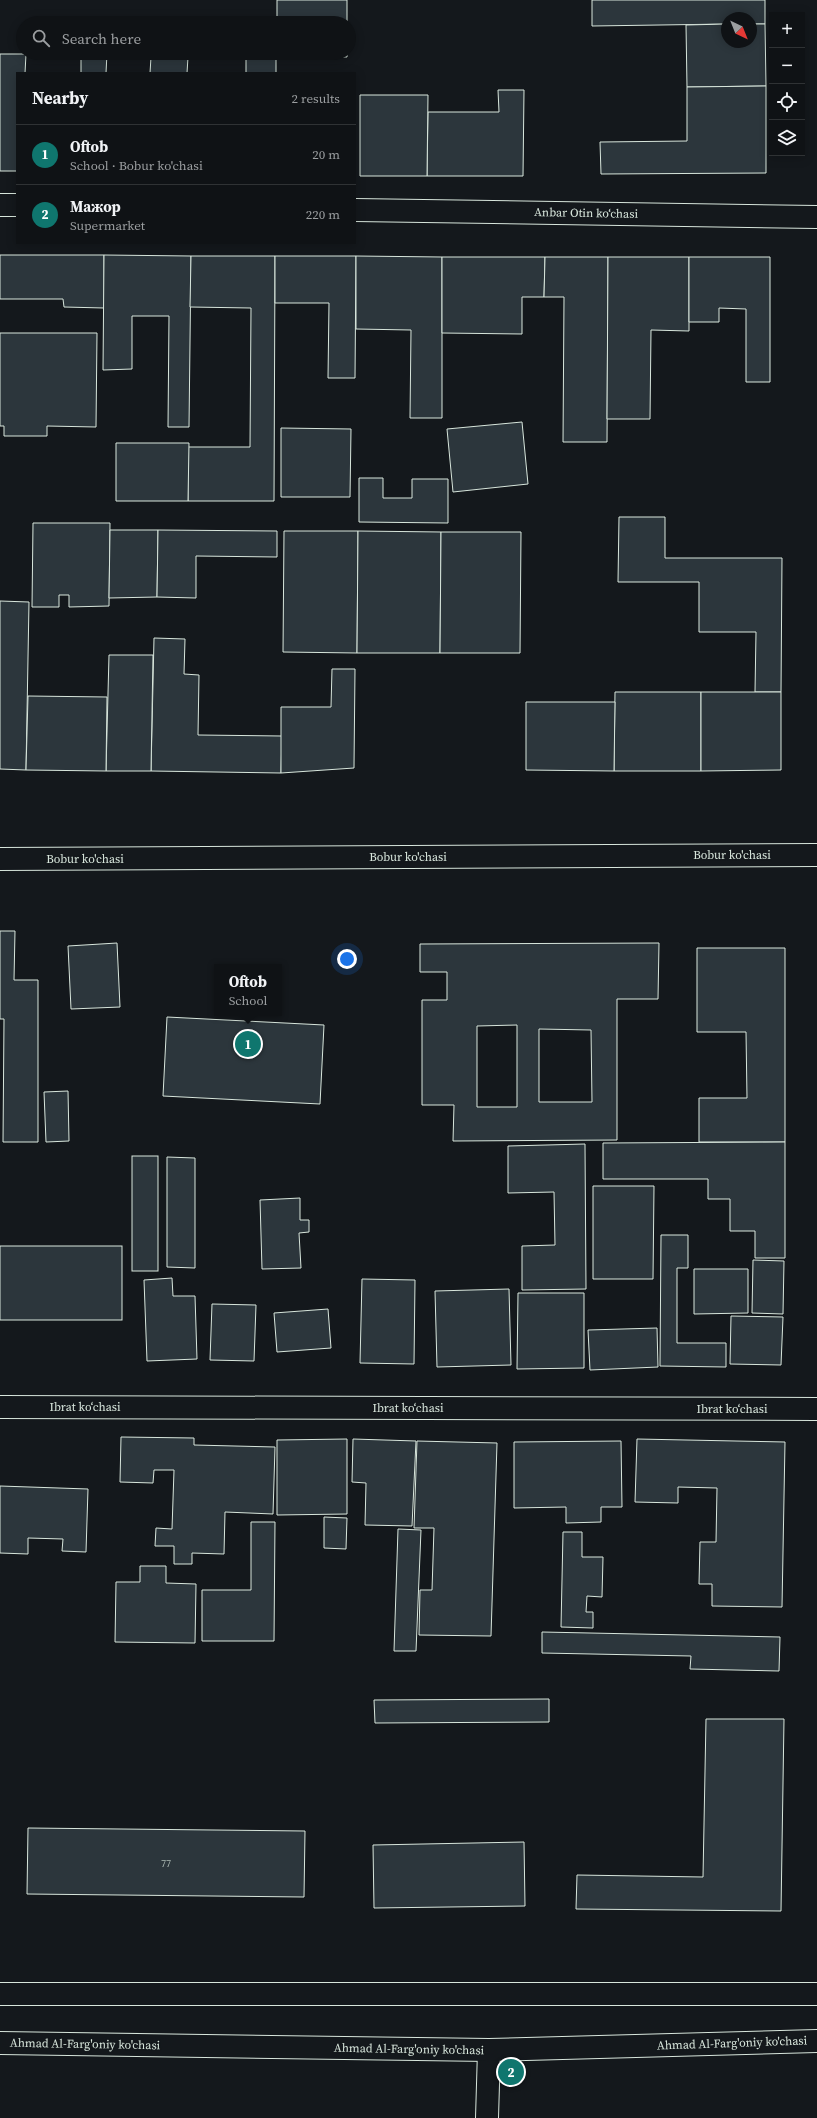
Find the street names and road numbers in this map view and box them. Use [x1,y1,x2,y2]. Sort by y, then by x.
street label: Anbar Otin koʻchasi [534,204,639,222]
street label: Bobur ko'chasi [693,847,771,863]
street label: Bobur ko'chasi [369,849,447,865]
street label: Bobur ko'chasi [46,851,124,867]
street label: Ibrat koʻchasi [49,1399,121,1415]
street label: Ibrat koʻchasi [372,1400,444,1416]
street label: Ibrat koʻchasi [696,1401,768,1417]
street label: Ahmad Al-Farg'oniy ko'chasi [656,2032,808,2054]
street label: Ahmad Al-Farg'oniy ko'chasi [10,2035,161,2053]
street label: Ahmad Al-Farg'oniy ko'chasi [334,2040,485,2058]

